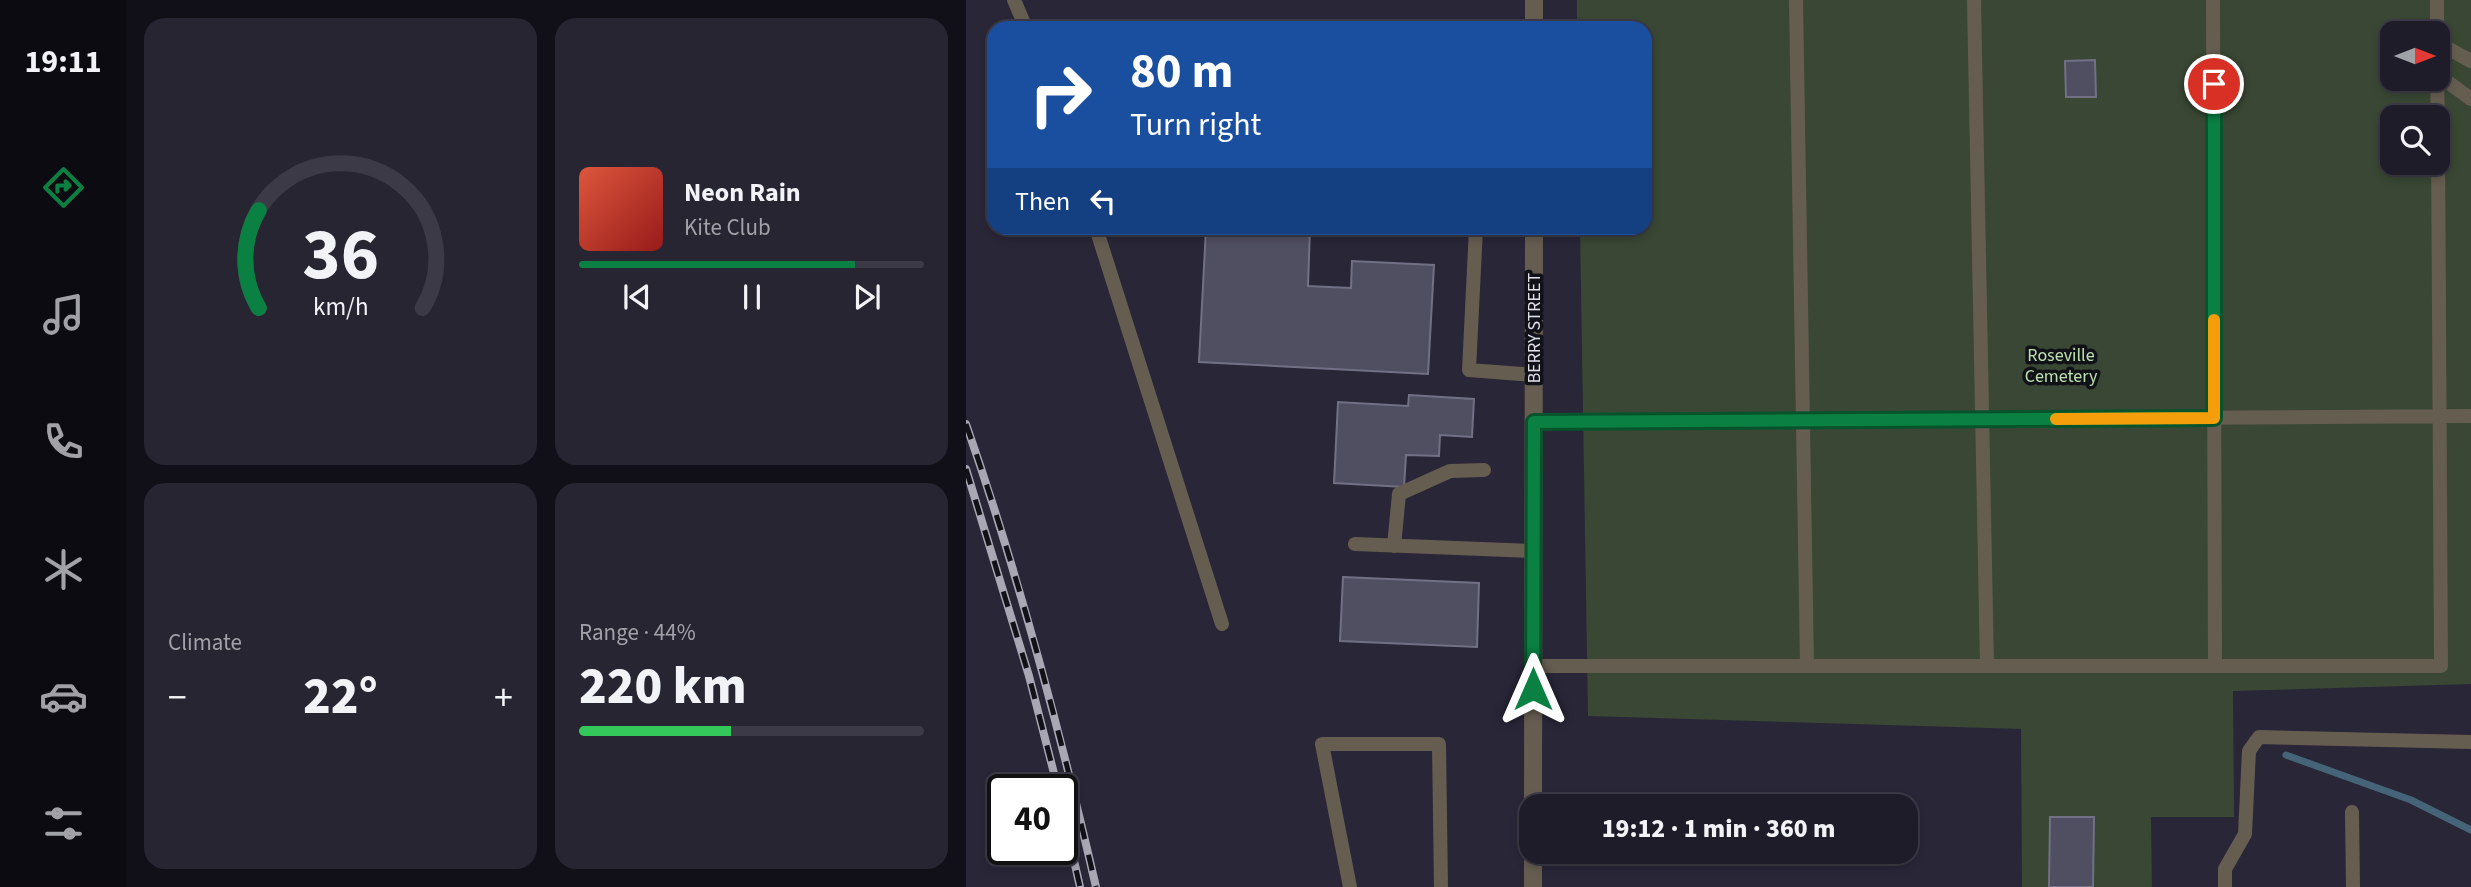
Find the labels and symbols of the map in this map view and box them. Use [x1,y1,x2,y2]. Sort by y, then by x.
north arrow [2380,21,2450,91]
pin [2184,54,2244,114]
street label: BERRY STREET [1522,272,1547,383]
park label: Roseville Cemetery [2025,343,2098,389]
position arrow [1496,652,1570,726]
speed limit sign: 40 [987,774,1078,865]

